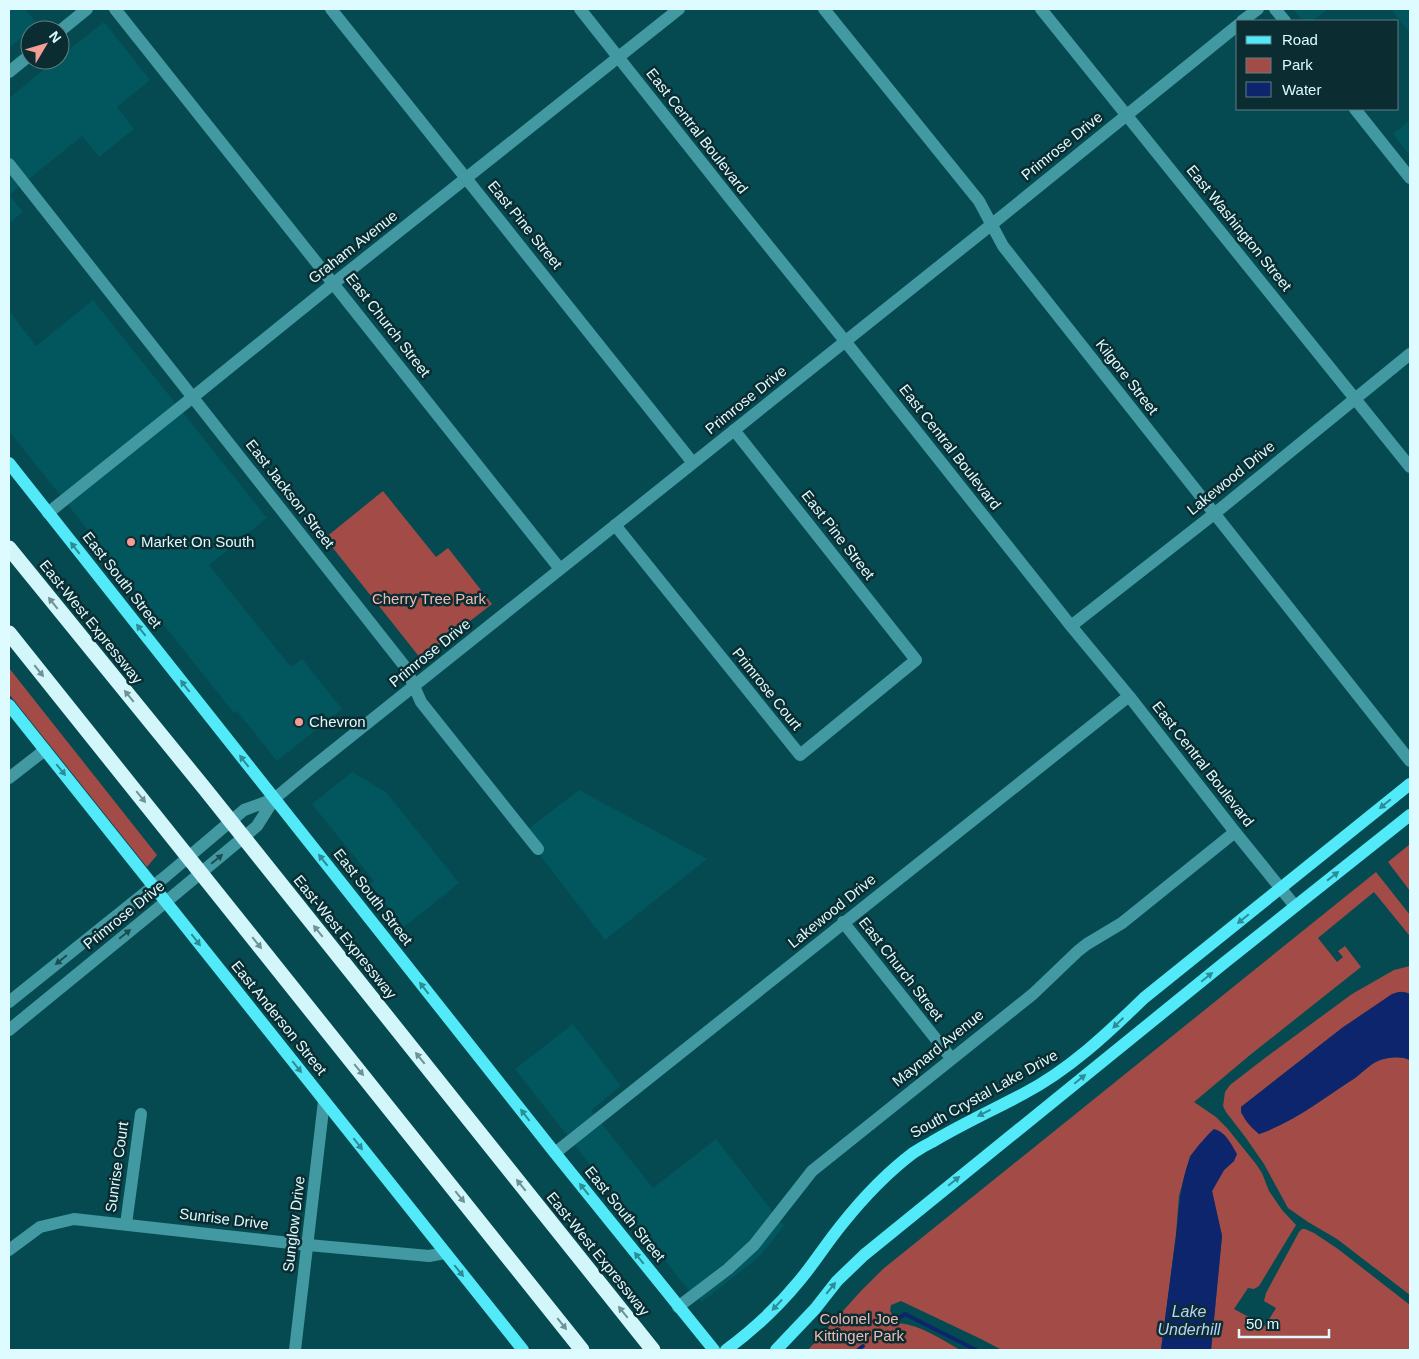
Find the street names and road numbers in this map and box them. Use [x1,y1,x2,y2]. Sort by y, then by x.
street label: East Central Boulevard [643,65,752,197]
street label: Primrose Drive [1018,108,1106,183]
street label: East Washington Street [1183,161,1296,295]
street label: East Pine Street [485,177,567,273]
street label: Graham Avenue [305,207,401,287]
street label: East Church Street [343,270,435,381]
street label: Kilgore Street [1093,336,1163,418]
street label: Primrose Drive [702,362,790,437]
street label: East Central Boulevard [896,381,1005,513]
street label: East Jackson Street [243,436,339,552]
street label: Lakewood Drive [1184,437,1278,518]
street label: East Pine Street [798,487,879,583]
street label: East South Street [80,528,166,632]
street label: East-West Expressway [36,557,147,687]
street label: Primrose Drive [386,615,474,690]
street label: Primrose Court [729,644,806,734]
street label: East Central Boulevard [1149,698,1258,830]
street label: East South Street [331,845,417,949]
street label: Lakewood Drive [785,870,879,951]
street label: East-West Expressway [290,872,401,1002]
street label: Primrose Drive [80,877,168,952]
street label: East Church Street [856,914,948,1025]
street label: East Anderson Street [228,957,331,1079]
street label: Maynard Avenue [889,1006,987,1090]
street label: South Crystal Lake Drive [907,1046,1060,1141]
street label: Sunrise Court [102,1120,131,1214]
street label: East South Street [582,1163,670,1265]
street label: Sunglow Drive [279,1175,308,1273]
street label: East-West Expressway [543,1189,654,1319]
street label: Sunrise Drive [178,1205,270,1232]

